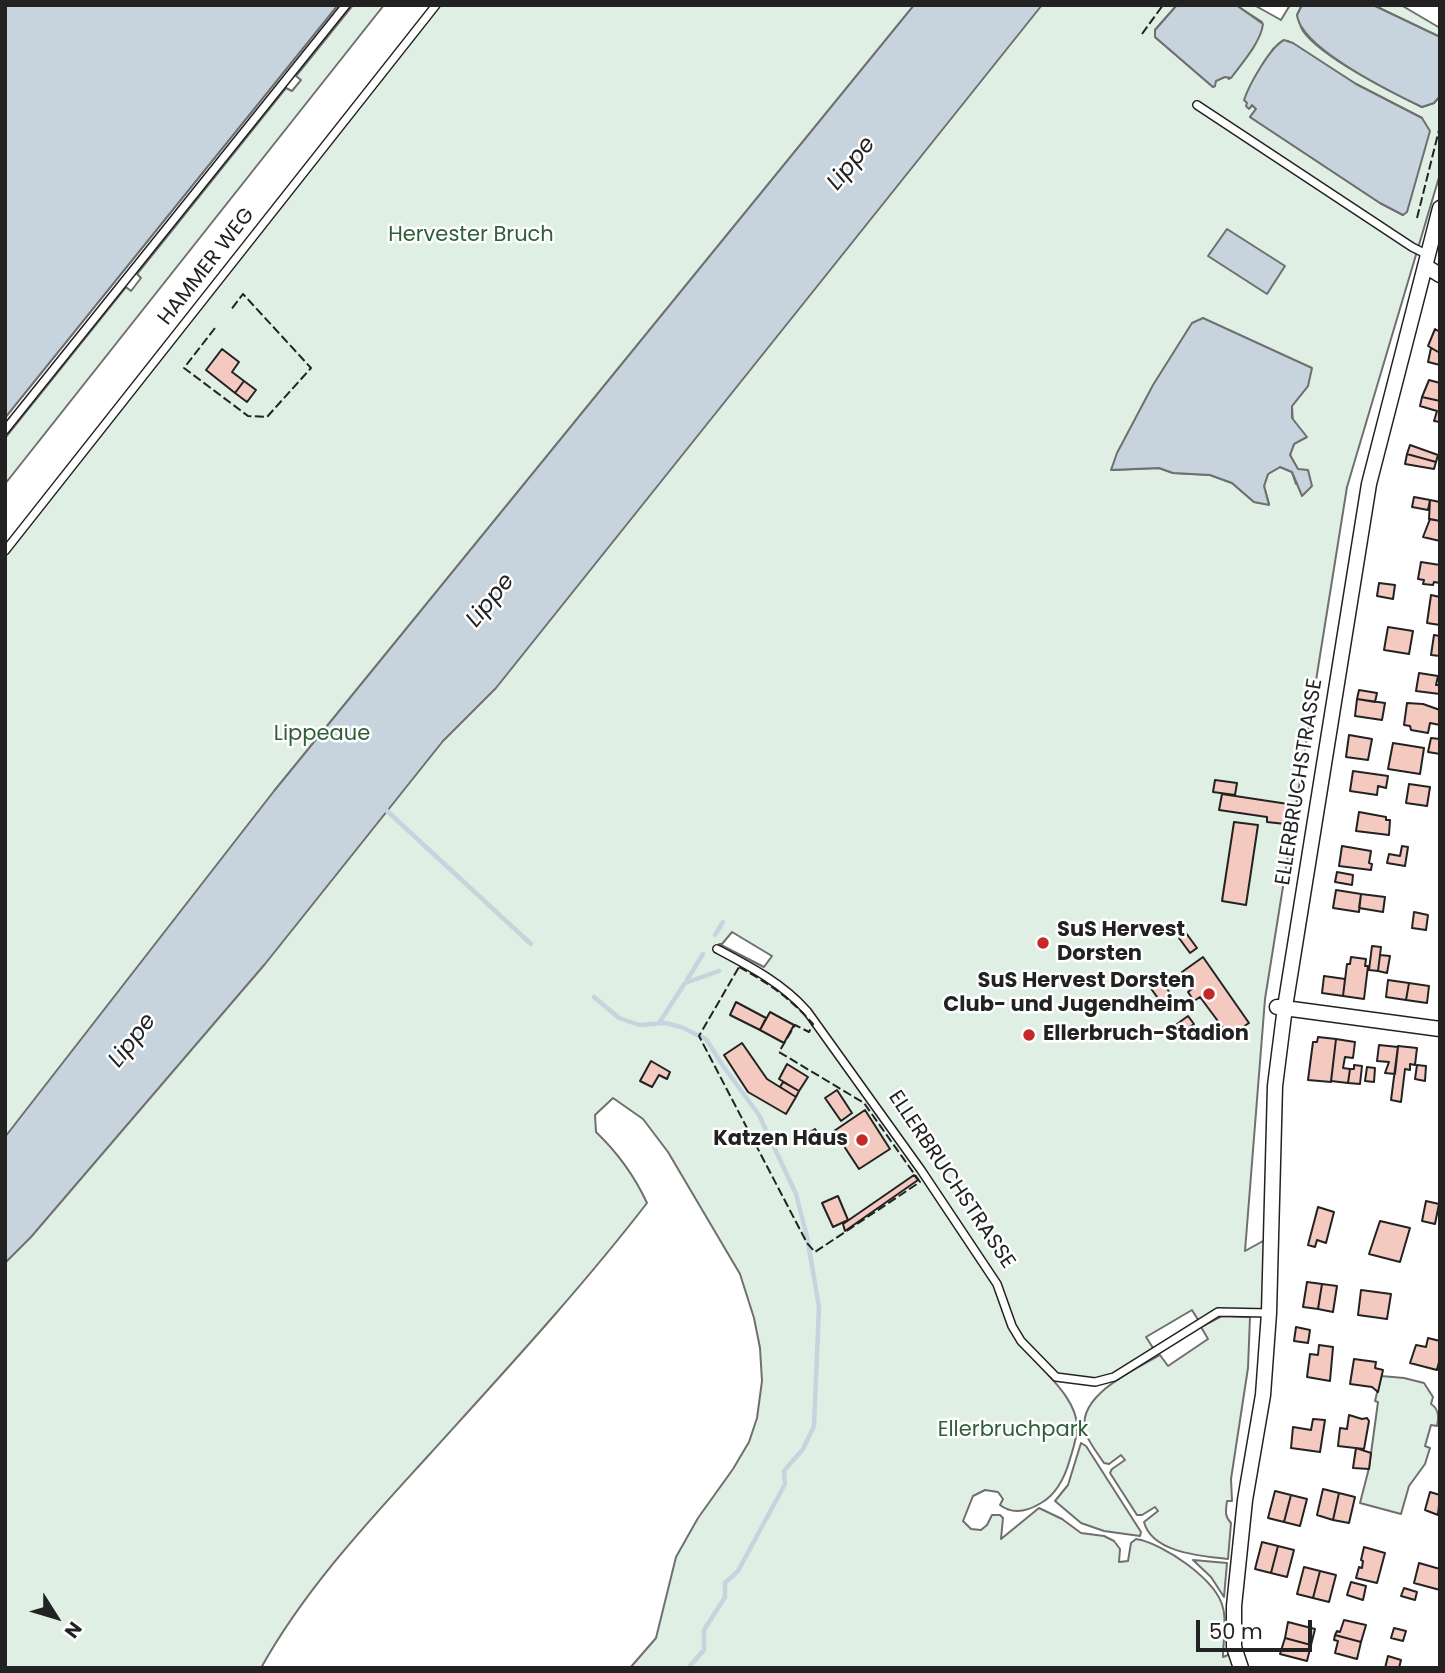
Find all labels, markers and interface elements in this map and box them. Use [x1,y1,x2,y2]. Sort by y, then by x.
water label: Lippe [822,132,882,196]
street label: HAMMER WEG [153,203,261,331]
park label: Hervester Bruch [388,223,554,249]
water label: Lippe [461,569,521,633]
street label: ELLERBRUCHSTRASSE [1271,677,1329,887]
park label: Lippeaue [274,722,370,748]
place label: SuS Hervest Dorsten [1057,918,1185,968]
marker: SuS Hervest Dorsten [1035,935,1051,951]
place label: SuS Hervest Dorsten Club- und Jugendheim [943,969,1195,1019]
marker: SuS Hervest Dorsten Club- und Jugendheim [1201,986,1217,1002]
water label: Lippe [103,1008,163,1074]
place label: Ellerbruch-Stadion [1043,1022,1249,1048]
marker: Ellerbruch-Stadion [1021,1027,1037,1043]
street label: ELLERBRUCHSTRASSE [882,1086,1020,1274]
place label: Katzen Haus [713,1127,848,1153]
marker: Katzen Haus [854,1132,870,1148]
park label: Ellerbruchpark [938,1418,1088,1444]
north arrow [21,1582,91,1652]
scale bar [1200,1606,1316,1650]
text: N [58,1616,88,1644]
text: 50 m [1209,1617,1263,1646]

